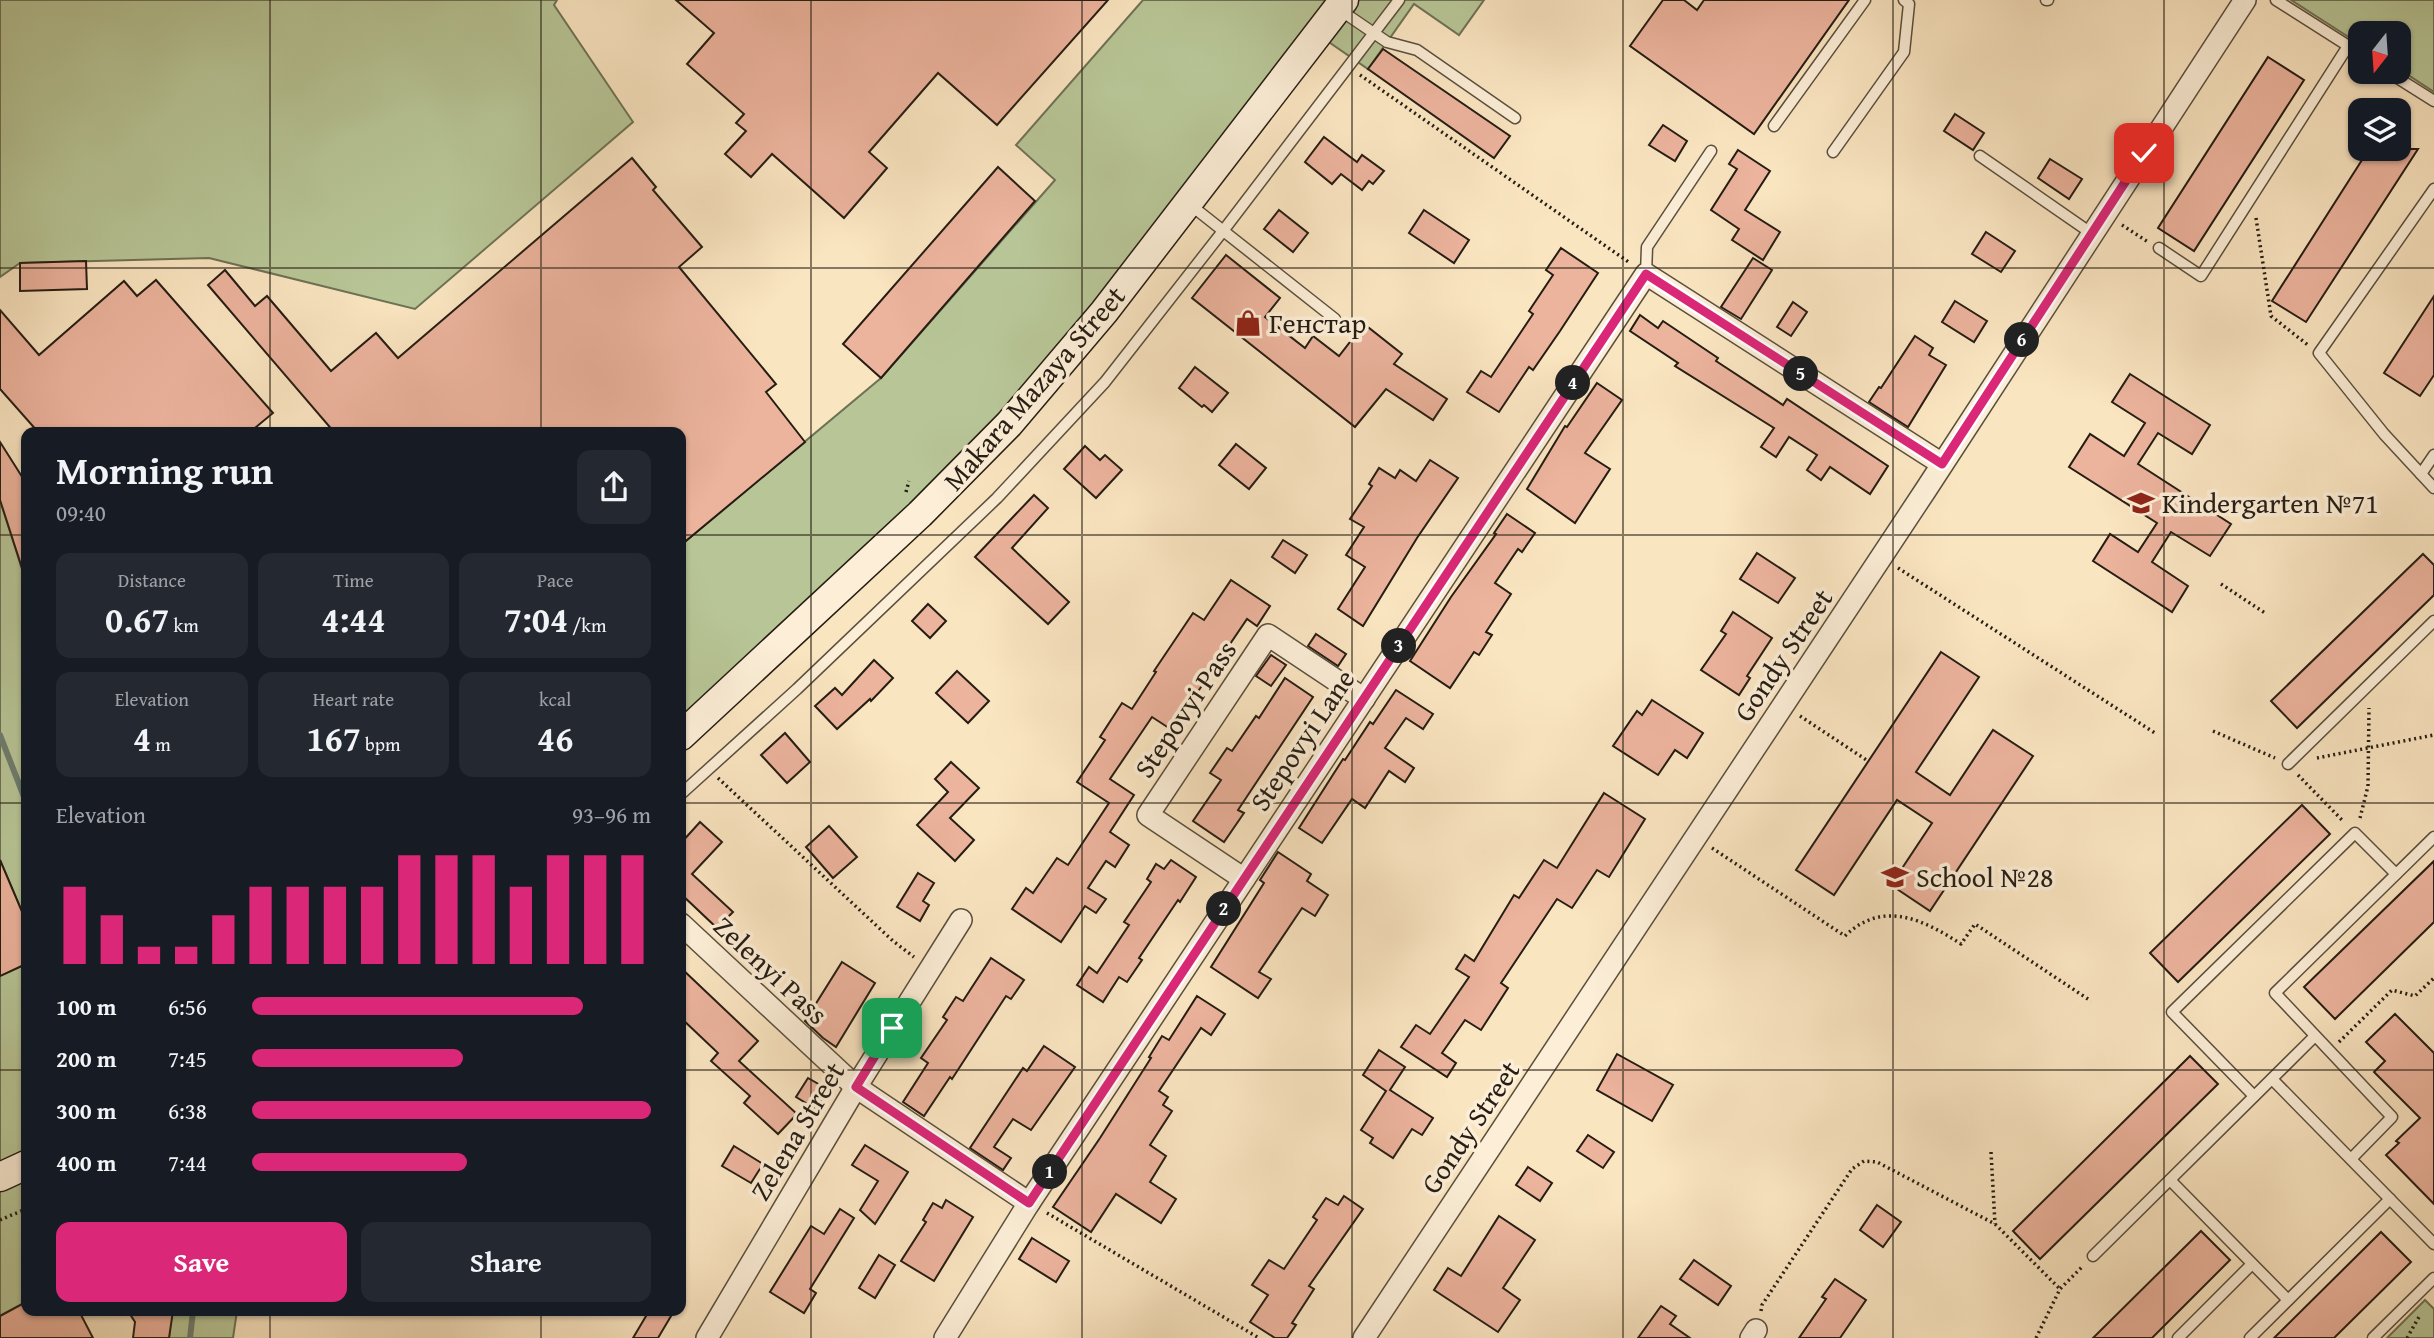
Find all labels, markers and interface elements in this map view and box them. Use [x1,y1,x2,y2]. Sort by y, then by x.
north arrow [2348,21,2412,84]
map controls [2348,21,2411,161]
button: layers [2348,98,2411,161]
pin [2114,123,2174,183]
icon: check [2125,134,2163,172]
street label: Makara Mazaya Street [933,276,1134,499]
place label: Генстар [1269,302,1366,343]
shop icon: Генстар [1233,308,1263,338]
pin: 6 [2004,322,2039,358]
text: 6 [2017,325,2026,353]
pin: 5 [1784,356,1818,392]
text: 5 [1796,359,1805,387]
pin: 4 [1556,366,1590,400]
text: 4 [1568,368,1577,396]
text: Morning run [56,442,273,498]
button: share [577,450,651,524]
place label: Kindergarten №71 [2162,482,2379,523]
school or university icon: Kindergarten №71 [2126,488,2156,518]
text: 09:40 [56,496,106,529]
text: Distance [118,566,186,594]
text: Time [333,566,374,594]
text: Pace [537,566,573,594]
street label: Gondy Street [1723,580,1842,729]
text: 0.67 [105,594,169,645]
text: 4:44 [321,594,386,645]
text: 7:04 [504,594,568,645]
text: km [169,611,199,639]
text: /km [568,611,606,639]
pin: 3 [1382,628,1416,664]
text: 3 [1394,631,1403,659]
street label: Stepovyi Pass [1123,632,1246,786]
street label: Stepovyi Lane [1239,661,1364,819]
text: Elevation [115,685,189,713]
text: Heart rate [313,685,394,713]
text: kcal [539,685,571,713]
text: 4 [133,713,151,764]
text: 167 [306,713,361,764]
text: 46 [537,713,573,764]
text: m [151,730,171,758]
text: bpm [361,730,401,758]
text: Elevation [56,798,146,831]
text: 93–96 m [572,798,651,831]
place label: School №28 [1916,856,2053,897]
school or university icon: School №28 [1880,862,1910,892]
pin: 2 [1206,892,1242,926]
text: 2 [1219,894,1228,922]
street label: Zelenyi Pass [705,906,838,1033]
text: 100 m [56,990,117,1023]
text: 6:56 [168,990,207,1023]
pin [862,998,922,1058]
icon: arrive [873,1009,911,1047]
text: 200 m [56,1042,117,1075]
text: 7:45 [168,1042,207,1075]
street label: Gondy Street [1410,1052,1529,1201]
street label: Zelena Street [739,1054,854,1208]
text: 300 m [56,1094,117,1127]
text: 6:38 [168,1094,207,1127]
text: 400 m [56,1146,117,1179]
text: 7:44 [168,1146,207,1179]
pin: 1 [1032,1154,1068,1190]
text: 1 [1045,1157,1054,1185]
button: Save [56,1222,347,1302]
button: Share [361,1222,651,1302]

